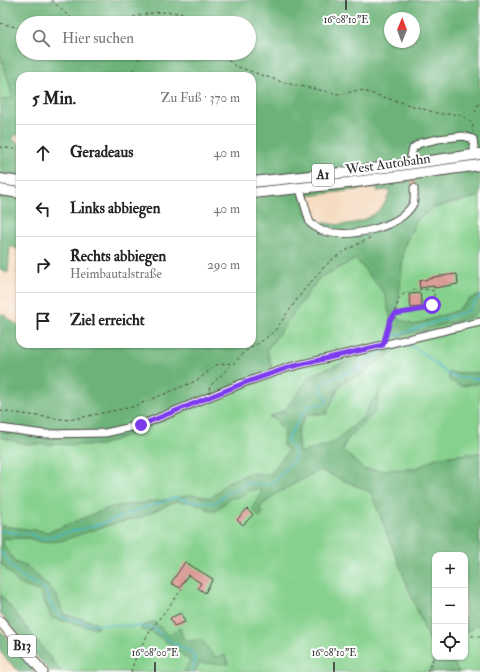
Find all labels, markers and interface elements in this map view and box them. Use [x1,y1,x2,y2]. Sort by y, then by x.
north arrow [384,12,420,48]
text: 16°08'10"E [324,14,368,26]
search box [16,16,256,60]
icon: search [30,27,52,49]
text: Hier suchen [62,29,134,48]
text: 5 Min. [32,88,76,109]
text: Zu Fuß · 370 m [161,90,240,106]
icon: ahead [32,142,54,164]
text: Geradeaus [70,143,133,162]
text: 40 m [214,145,240,161]
street label: West Autobahn [343,150,432,179]
road number: A1 [312,164,334,186]
icon: left [32,198,54,220]
text: Links abbiegen [70,199,160,218]
text: 40 m [214,201,240,217]
text: Rechts abbiegen [70,247,166,266]
icon: right [32,254,54,276]
text: 290 m [207,257,240,273]
text: Heimbautalstraße [70,266,162,282]
route start [423,296,441,314]
icon: arrive [32,310,54,332]
text: Ziel erreicht [70,311,145,330]
route end [132,416,150,434]
map controls [432,552,468,660]
button: + [432,552,468,588]
button: − [432,588,468,624]
button: locate [432,624,468,660]
road number: B13 [8,635,36,657]
text: 16°08'00"E [132,647,178,659]
text: 16°08'10"E [312,647,356,659]

